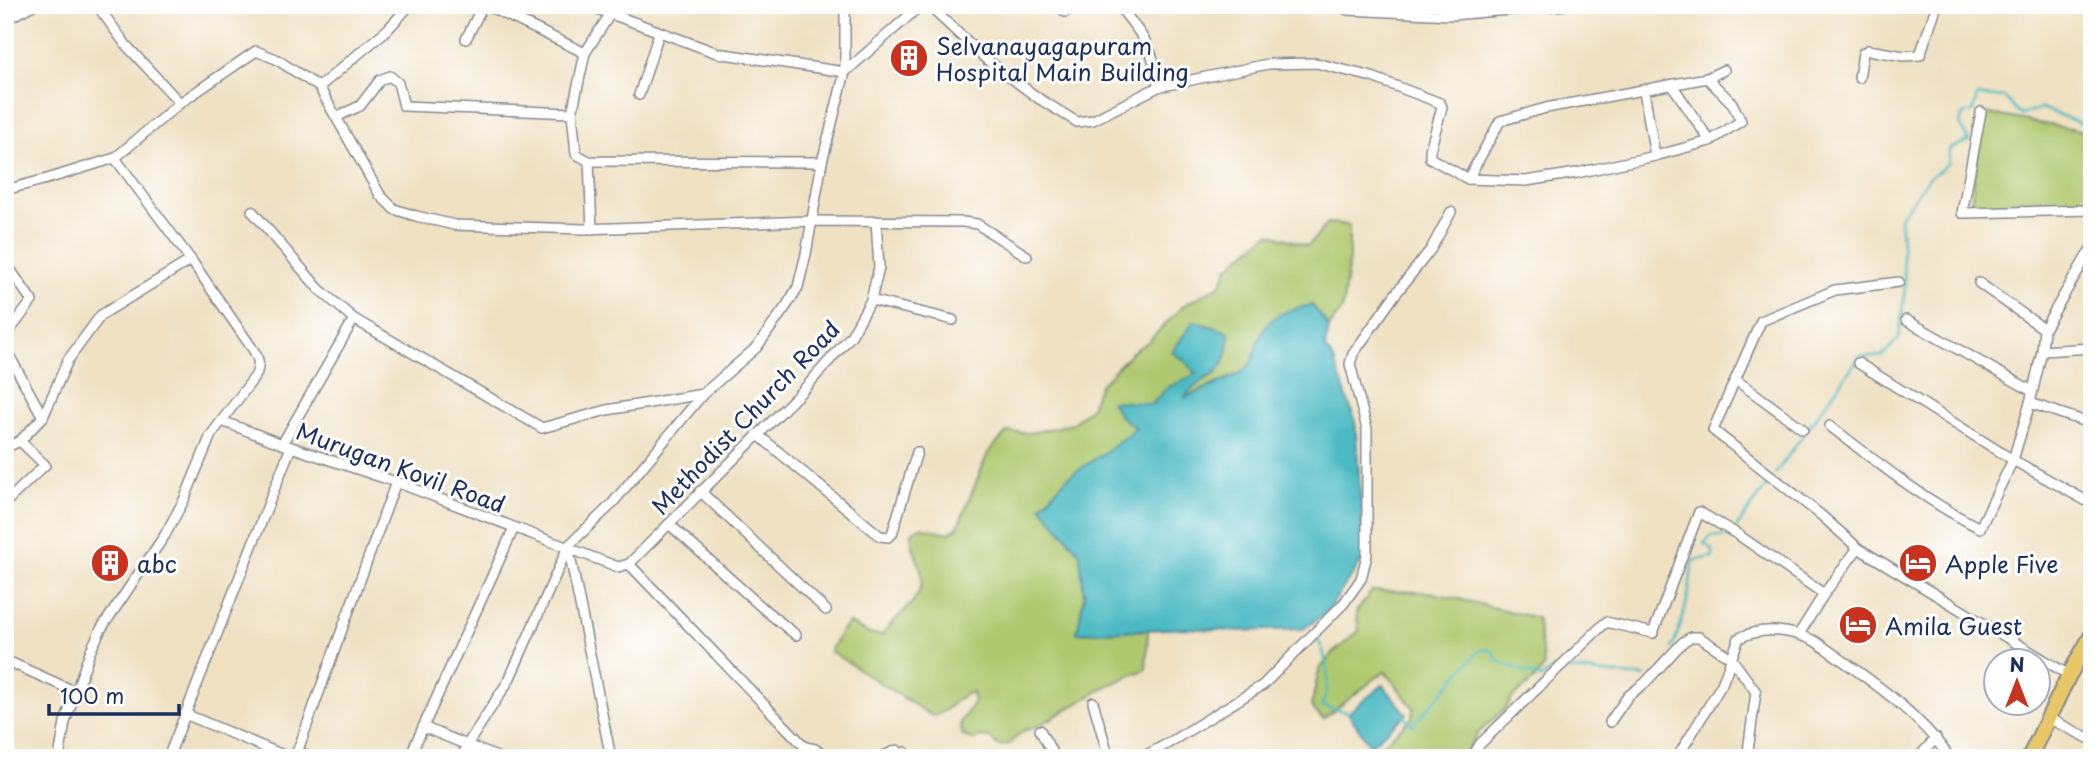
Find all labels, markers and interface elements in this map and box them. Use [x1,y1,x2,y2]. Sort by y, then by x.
place label: Selvanayagapuram Hospital Main Building [936,28,1189,89]
building icon: Selvanayagapuram Hospital Main Building [888,37,930,79]
street label: Methodist Church Road [643,312,847,522]
street label: Murugan Kovil Road [292,413,510,521]
building icon: abc [89,542,131,584]
hotel icon: Apple Five [1897,542,1939,584]
place label: abc [137,546,177,581]
place label: Apple Five [1945,546,2058,581]
hotel icon: Amila Guest [1837,604,1879,646]
place label: Amila Guest [1885,608,2022,643]
north arrow [1982,648,2052,718]
text: N [2009,650,2025,678]
scale bar [49,672,178,716]
text: 100 m [60,679,124,711]

